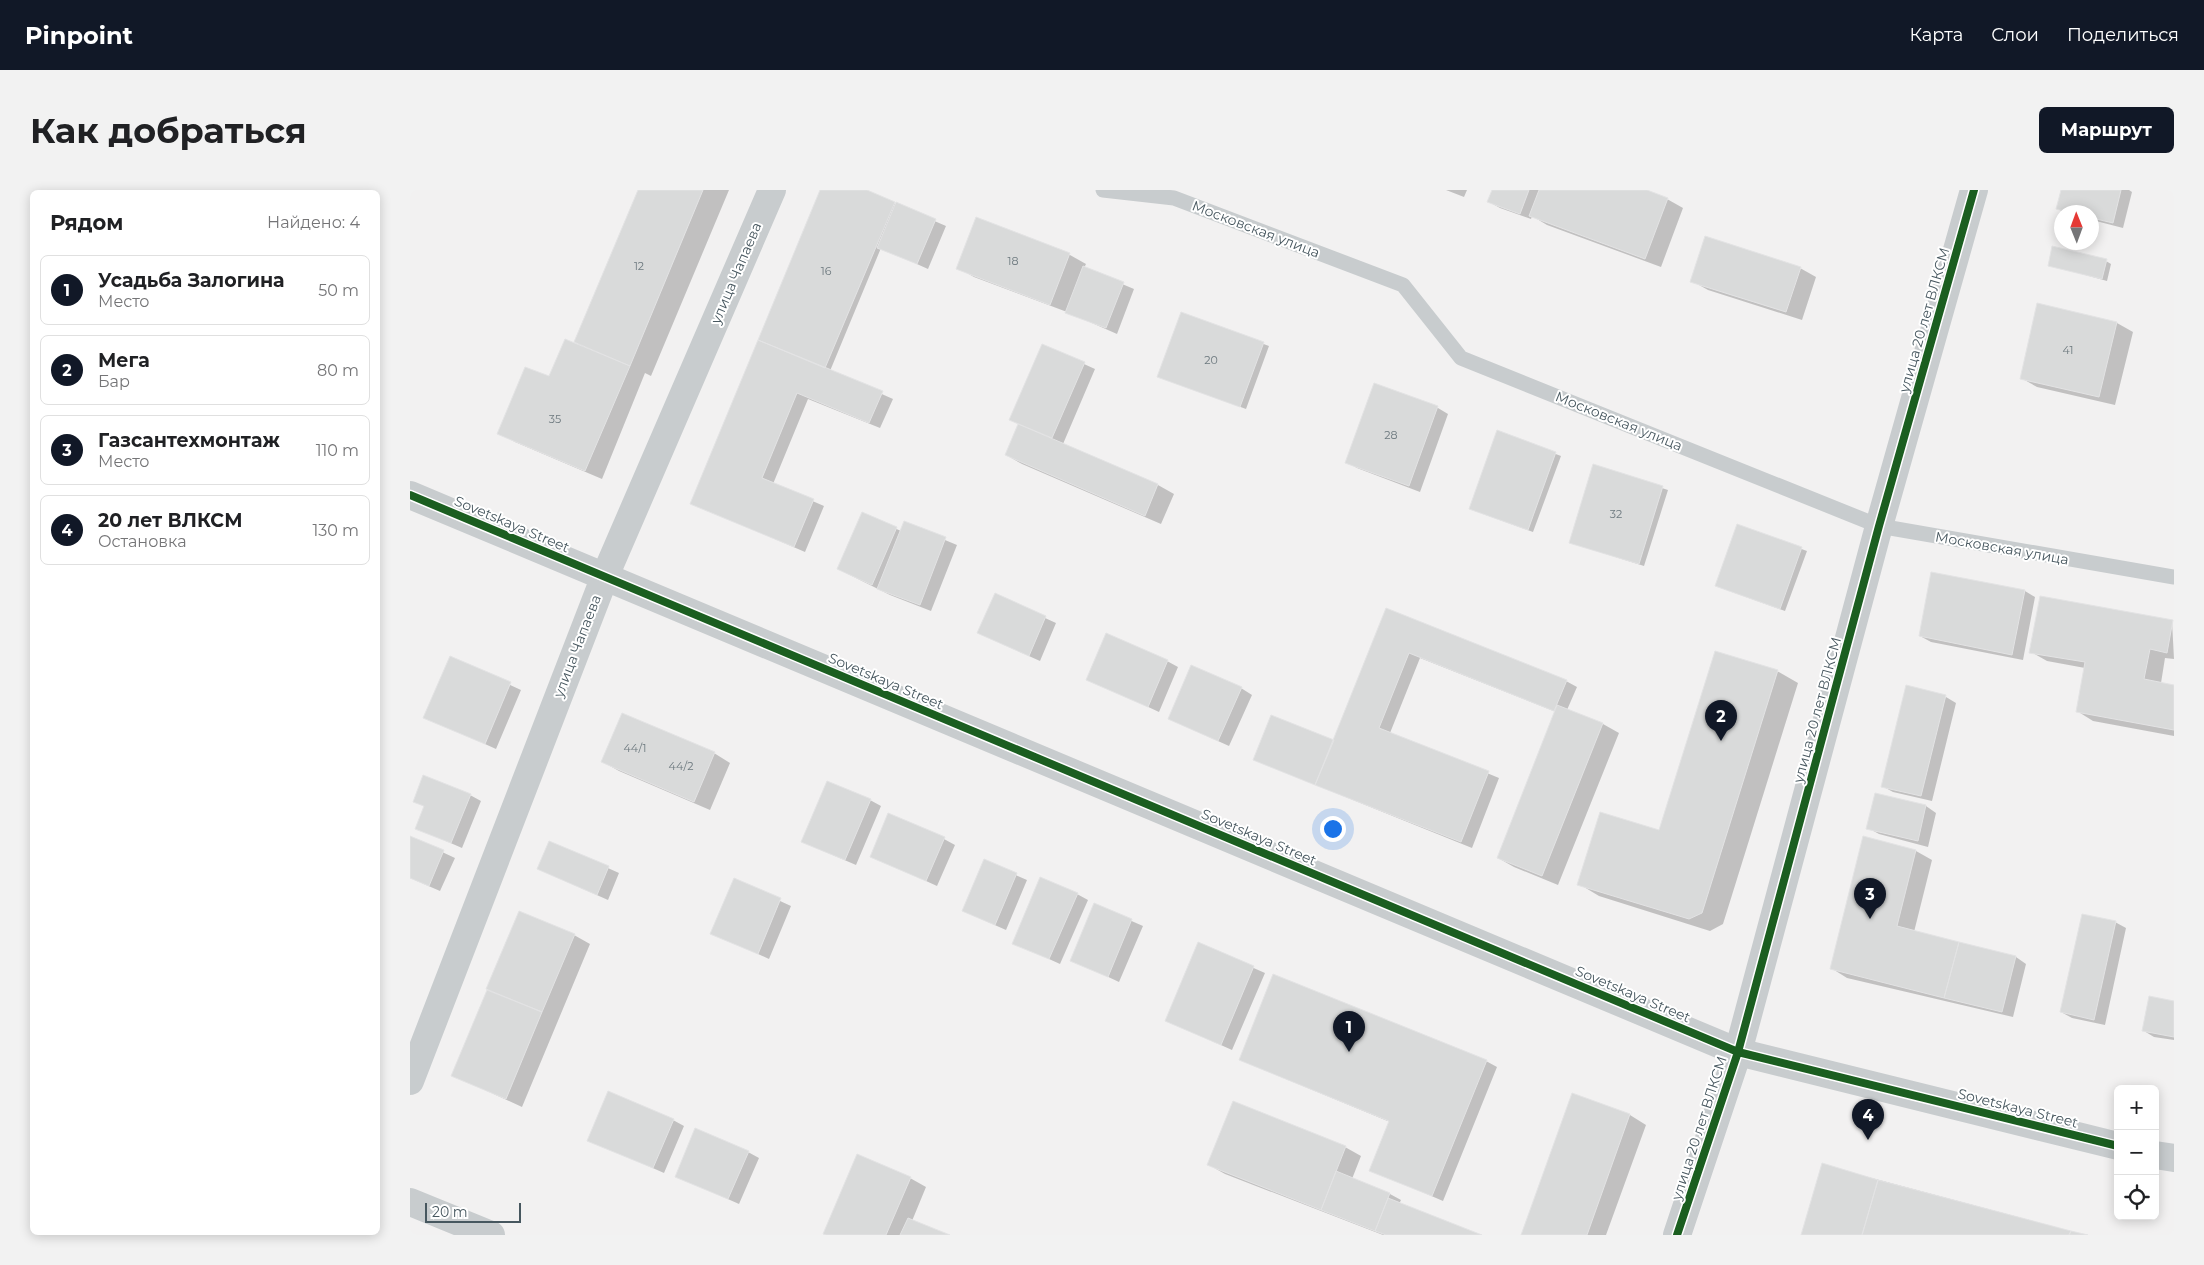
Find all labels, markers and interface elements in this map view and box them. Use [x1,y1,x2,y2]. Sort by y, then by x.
text: Pinpoint [25,21,133,50]
text: Карта [1909,24,1963,46]
text: Слои [1991,24,2039,46]
text: Поделиться [2067,24,2179,46]
button: Маршрут [2039,107,2174,153]
text: Как добраться [30,109,307,152]
street label: Московская улица [1190,196,1322,262]
north arrow [2054,205,2099,250]
text: Рядом [50,210,123,235]
text: Найдено: 4 [267,213,360,232]
street label: улица Чапаева [706,220,765,327]
street label: улица 20 лет ВЛКСМ [1894,245,1953,396]
house number: 18 [1008,254,1019,268]
house number: 12 [634,259,644,273]
house number: 16 [821,264,832,278]
text: Усадьба Залогина [98,269,285,292]
text: 1 [64,281,70,300]
text: 50 m [318,281,359,300]
text: Место [98,292,150,311]
house number: 41 [2063,343,2073,357]
text: Мега [98,349,150,372]
house number: 20 [1204,353,1218,367]
text: 2 [62,361,72,380]
text: 80 m [317,361,359,380]
text: Бар [98,372,130,391]
street label: Московская улица [1553,387,1685,455]
house number: 35 [549,412,561,426]
house number: 28 [1384,428,1398,442]
text: Газсантехмонтаж [98,429,280,452]
text: 3 [62,441,72,460]
text: 110 m [316,441,359,460]
text: Место [98,452,150,471]
street label: Sovetskaya Street [452,492,573,556]
house number: 32 [1610,507,1622,521]
text: 20 лет ВЛКСМ [98,509,242,532]
text: 4 [61,521,73,540]
text: 130 m [312,521,359,540]
street label: Московская улица [1934,527,2070,569]
text: Остановка [98,532,187,551]
street label: улица Чапаева [549,592,605,701]
street label: улица 20 лет ВЛКСМ [1789,635,1845,786]
street label: Sovetskaya Street [826,649,947,713]
pin: 2 [1705,700,1737,741]
house number: 44/1 [624,741,646,755]
house number: 44/2 [669,759,693,773]
street label: Sovetskaya Street [1199,805,1320,869]
your location [1320,816,1346,842]
pin: 3 [1854,878,1886,919]
street label: Sovetskaya Street [1573,962,1694,1026]
pin: 1 [1333,1011,1365,1052]
street label: улица 20 лет ВЛКСМ [1667,1054,1731,1203]
street label: Sovetskaya Street [1956,1084,2080,1132]
map controls [2114,1085,2159,1220]
button: + [2114,1085,2159,1130]
pin: 4 [1852,1099,1884,1140]
button: − [2114,1130,2159,1175]
button: locate [2114,1175,2159,1220]
scale bar [425,1200,521,1223]
text: 20 m [432,1203,468,1221]

